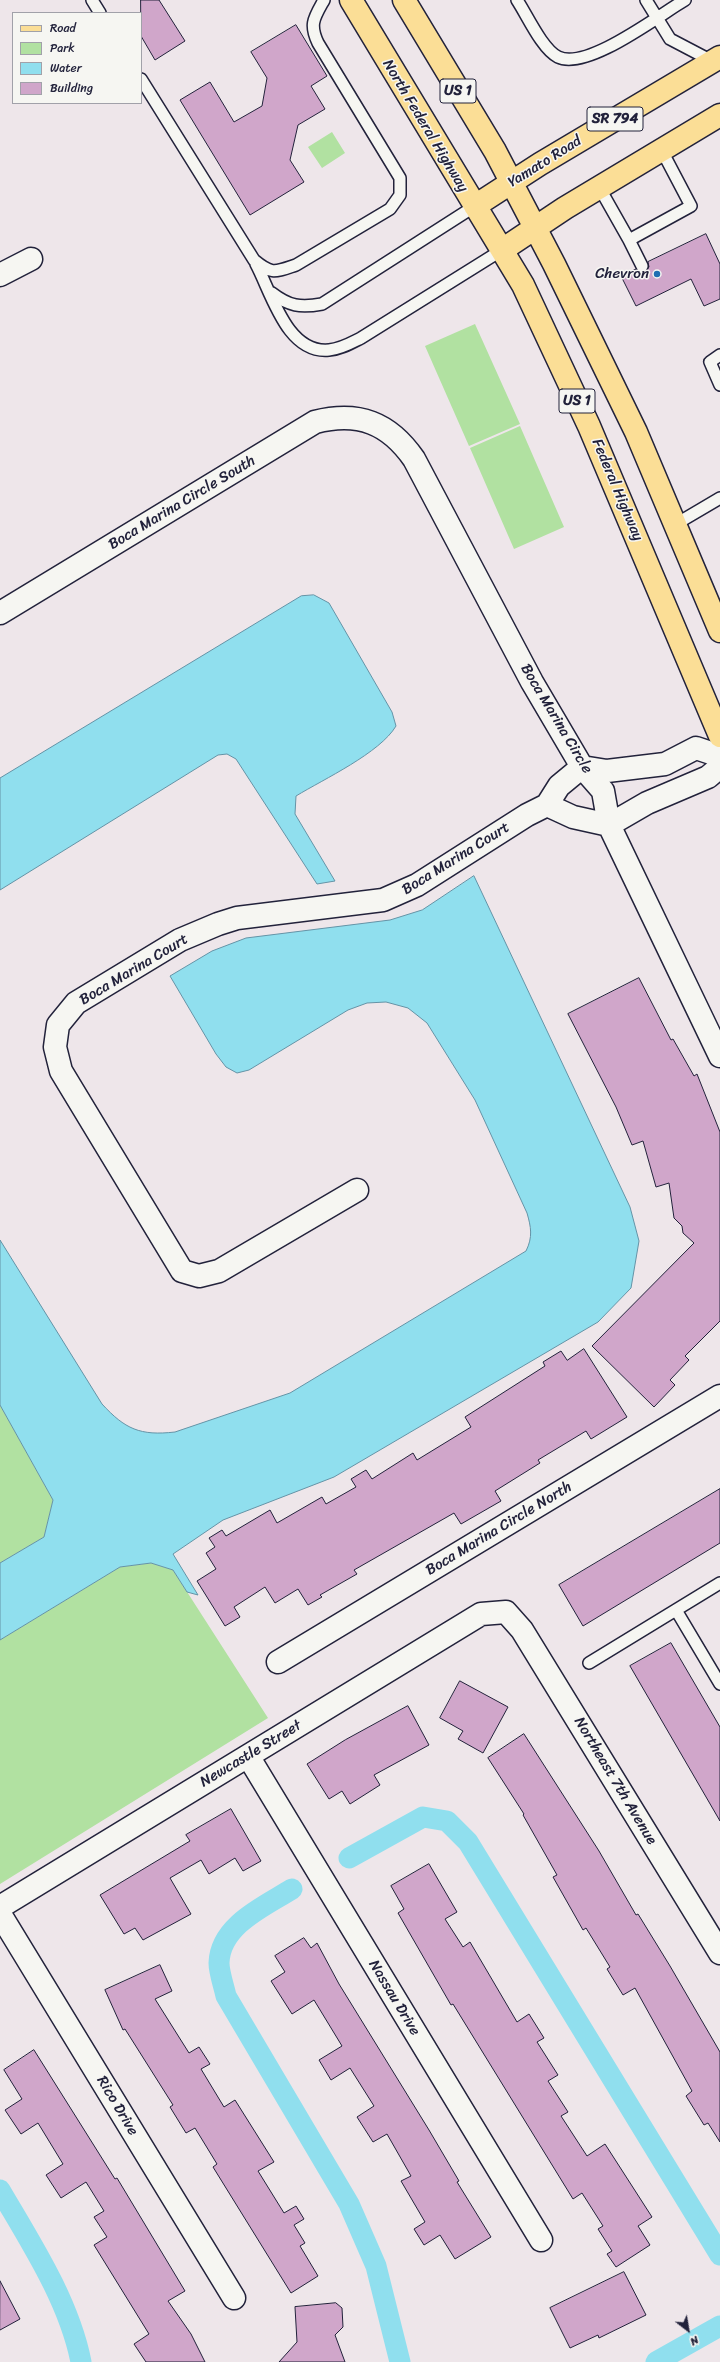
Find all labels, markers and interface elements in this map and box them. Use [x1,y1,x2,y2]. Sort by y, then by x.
legend [12,12,142,104]
text: Road [50,17,76,39]
text: Park [50,37,75,59]
street label: North Federal Highway [378,56,472,196]
text: Water [50,57,82,79]
text: Building [50,77,93,99]
road number: US 1 [440,79,476,103]
road number: SR 794 [587,107,643,131]
street label: Yamato Road [505,132,585,192]
place label: Chevron [595,265,649,283]
marker: Chevron [652,269,662,279]
road number: US 1 [559,389,595,413]
street label: Federal Highway [587,436,647,544]
street label: Boca Marina Circle South [105,452,259,554]
street label: Boca Marina Circle [516,661,596,777]
street label: Boca Marina Court [399,819,513,899]
street label: Boca Marina Court [77,931,191,1009]
street label: Boca Marina Circle North [423,1478,575,1580]
street label: Northeast 7th Avenue [570,1714,660,1848]
street label: Newcastle Street [197,1717,305,1791]
street label: Nassau Drive [364,1957,424,2039]
street label: Rico Drive [92,2073,142,2139]
north arrow [668,2310,708,2350]
text: N [686,2331,703,2351]

